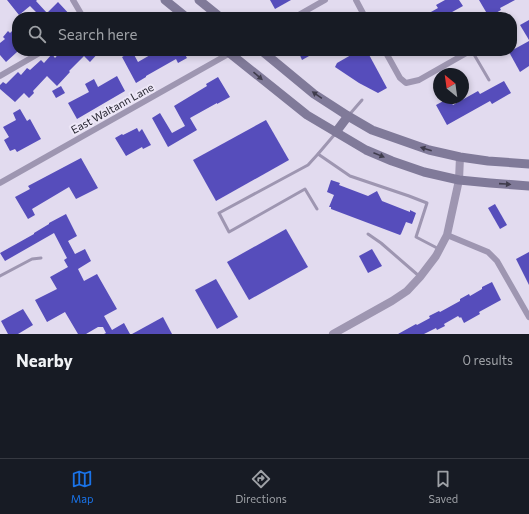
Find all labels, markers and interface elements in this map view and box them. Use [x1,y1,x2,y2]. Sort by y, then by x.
search box [12,12,517,56]
icon: search [26,23,48,45]
text: Search here [58,25,137,43]
north arrow [433,68,469,104]
one-way arrow [253,72,263,81]
street label: East Waltann Lane [69,80,156,136]
one-way arrow [311,91,322,99]
one-way arrow [420,146,432,152]
one-way arrow [374,153,386,159]
one-way arrow [499,181,511,188]
text: Nearby [16,350,73,371]
text: 0 results [462,352,513,368]
tab: Map [71,468,94,505]
tab: Directions [235,468,287,505]
tab: Saved [428,468,458,505]

